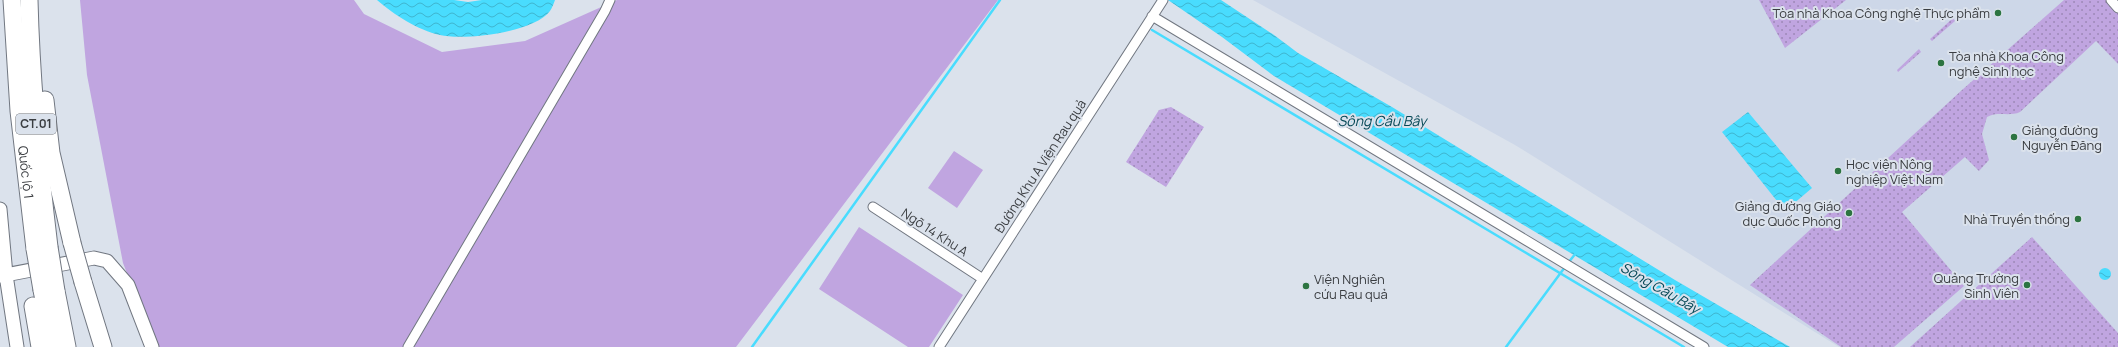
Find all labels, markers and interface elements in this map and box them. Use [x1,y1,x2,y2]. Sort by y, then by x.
place label: Tòa nhà Khoa Công nghệ Thực phẩm [1773,4,1990,22]
marker: Tòa nhà Khoa Công nghệ Thực phẩm [1993,8,2003,18]
place label: Tòa nhà Khoa Công nghệ Sinh học [1949,47,2064,80]
marker: Tòa nhà Khoa Công nghệ Sinh học [1936,58,1946,68]
street label: Đường Khu A Viện Rau quả [990,96,1090,236]
water label: Sông Cầu Bây [1338,111,1429,130]
road number: CT.01 [16,114,56,134]
place label: Giảng đường Nguyễn Đăng [2022,121,2102,154]
marker: Giảng đường Nguyễn Đăng [2009,132,2019,142]
street label: Quốc lộ 1 [14,145,38,200]
place label: Học viện Nông nghiệp Việt Nam [1846,155,1943,188]
marker: Học viện Nông nghiệp Việt Nam [1833,166,1843,176]
place label: Giảng đường Giáo dục Quốc Phòng [1735,197,1841,230]
street label: Ngõ 14 Khu A [898,204,972,260]
marker: Giảng đường Giáo dục Quốc Phòng [1844,208,1854,218]
place label: Nhà Truyền thống [1964,210,2070,228]
marker: Nhà Truyền thống [2073,214,2083,224]
water label: Sông Cầu Bây [1617,257,1706,319]
place label: Quảng Trường Sinh Viên [1934,269,2019,302]
place label: Viện Nghiên cứu Rau quả [1314,270,1388,303]
marker: Quảng Trường Sinh Viên [2022,280,2032,290]
marker: Viện Nghiên cứu Rau quả [1301,281,1311,291]

